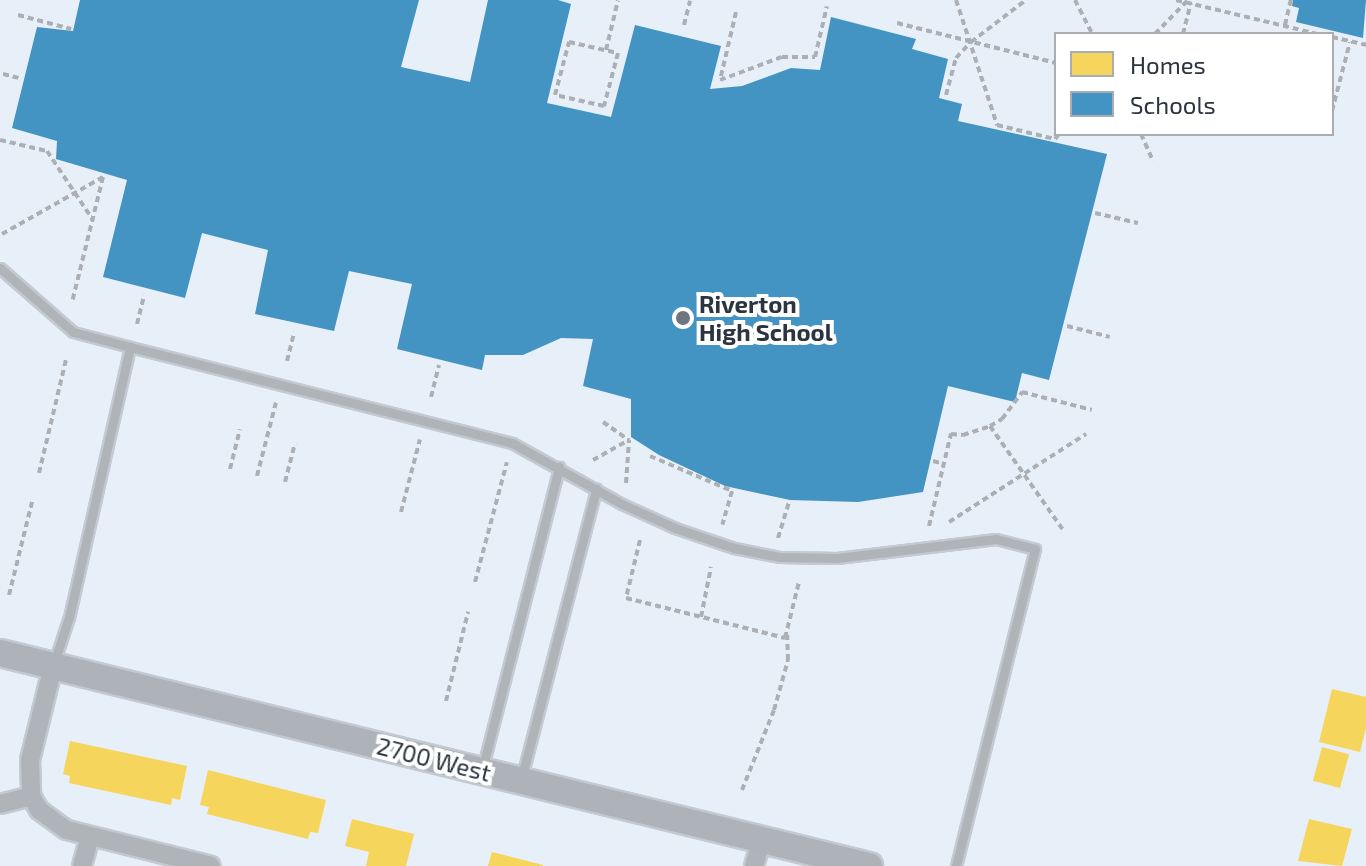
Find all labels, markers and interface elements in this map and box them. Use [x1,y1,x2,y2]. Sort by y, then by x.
legend [1054,32,1334,136]
text: Homes [1130,50,1206,79]
text: Schools [1130,90,1216,119]
place label: Riverton High School [699,290,833,346]
marker: Riverton High School [674,309,692,327]
street label: 2700 West [374,731,494,787]

